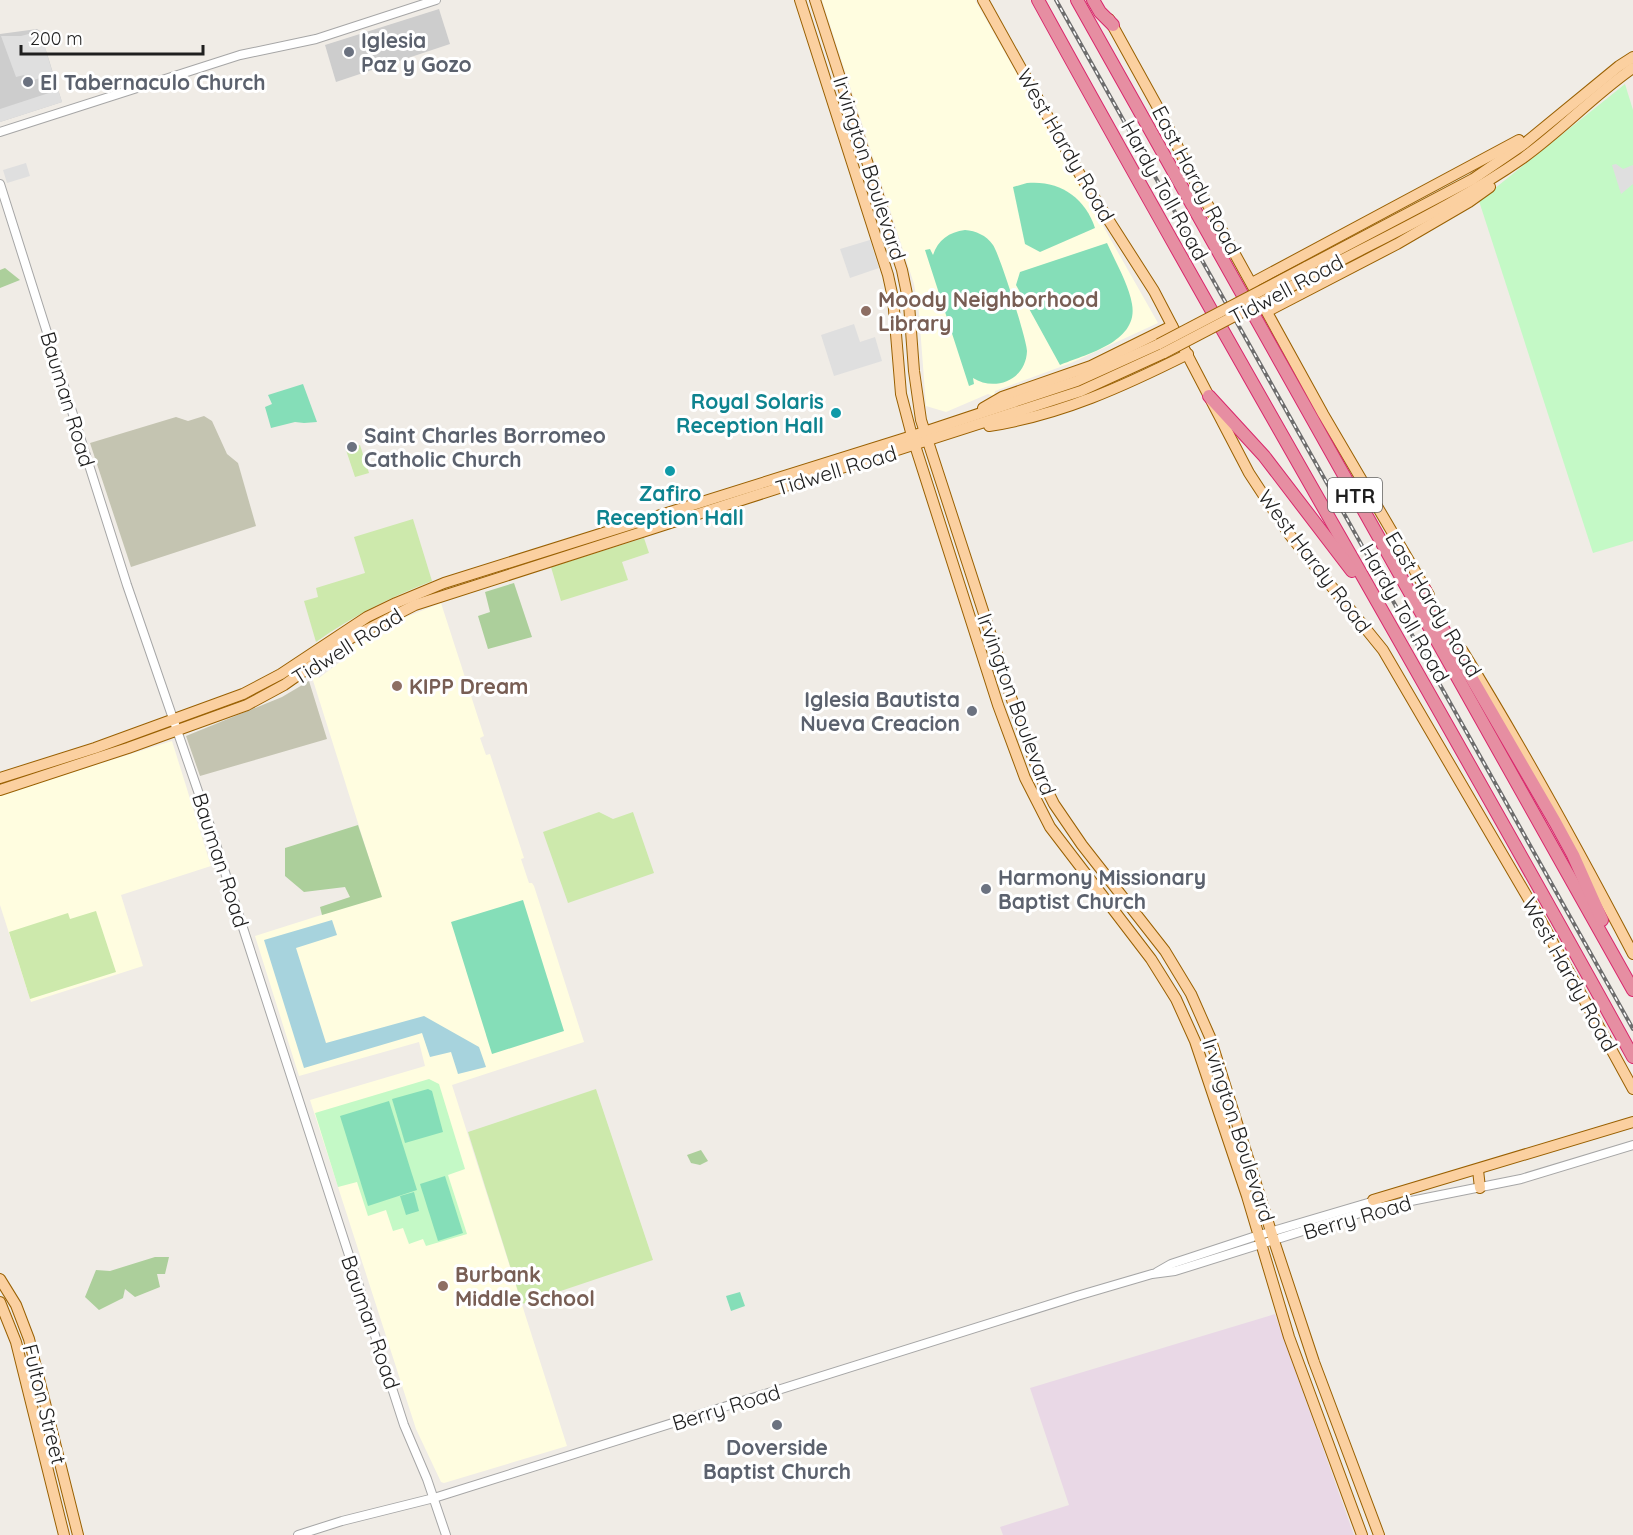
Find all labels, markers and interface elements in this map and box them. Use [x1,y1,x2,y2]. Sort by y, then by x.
scale bar [21,18,202,56]
text: 200 m [30,27,83,50]
place label: Iglesia Paz y Gozo [361,27,472,77]
marker: Iglesia Paz y Gozo [342,45,356,59]
street label: West Hardy Road [1012,64,1120,226]
place label: El Tabernaculo Church [40,69,266,95]
street label: Irvington Boulevard [828,73,912,263]
marker: El Tabernaculo Church [21,75,35,89]
street label: East Hardy Road [1147,101,1247,259]
street label: Hardy Toll Road [1116,115,1214,265]
street label: Tidwell Road [1225,248,1347,330]
place label: Moody Neighborhood Library [878,286,1098,336]
marker: Moody Neighborhood Library [859,304,873,318]
street label: Bauman Road [35,328,101,470]
place label: Royal Solaris Reception Hall [676,388,824,438]
marker: Royal Solaris Reception Hall [829,406,843,420]
place label: Saint Charles Borromeo Catholic Church [364,422,606,472]
street label: Tidwell Road [772,439,900,501]
marker: Saint Charles Borromeo Catholic Church [345,440,359,454]
marker: Zafiro Reception Hall [663,464,677,478]
road number: HTR [1328,478,1382,512]
place label: Zafiro Reception Hall [596,480,744,530]
street label: West Hardy Road [1253,484,1377,638]
street label: East Hardy Road [1380,526,1488,682]
street label: Hardy Toll Road [1355,539,1455,687]
street label: Tidwell Road [287,602,407,690]
street label: Irvington Boulevard [972,610,1062,798]
place label: KIPP Dream [409,673,528,699]
marker: KIPP Dream [390,679,404,693]
place label: Iglesia Bautista Nueva Creacion [800,686,960,736]
marker: Iglesia Bautista Nueva Creacion [965,704,979,718]
street label: Bauman Road [187,789,255,931]
place label: Harmony Missionary Baptist Church [998,864,1206,914]
marker: Harmony Missionary Baptist Church [979,882,993,896]
street label: West Hardy Road [1517,892,1623,1056]
street label: Irvington Boulevard [1197,1035,1281,1225]
street label: Berry Road [1300,1189,1414,1245]
street label: Bauman Road [336,1252,406,1392]
place label: Burbank Middle School [455,1261,595,1311]
marker: Burbank Middle School [436,1279,450,1293]
street label: Fulton Street [17,1341,73,1467]
street label: Berry Road [669,1378,783,1436]
marker: Doverside Baptist Church [770,1418,784,1432]
place label: Doverside Baptist Church [703,1434,851,1484]

